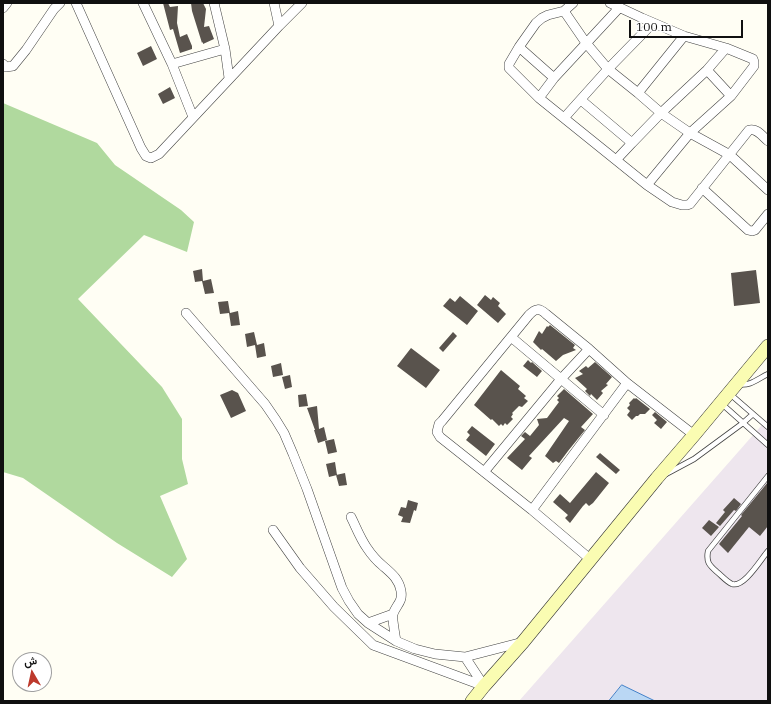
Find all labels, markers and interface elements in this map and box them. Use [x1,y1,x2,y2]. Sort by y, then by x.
scale bar [631,12,745,38]
text: 100 m [636,19,672,34]
north arrow [12,652,52,692]
text: ش [23,653,38,669]

